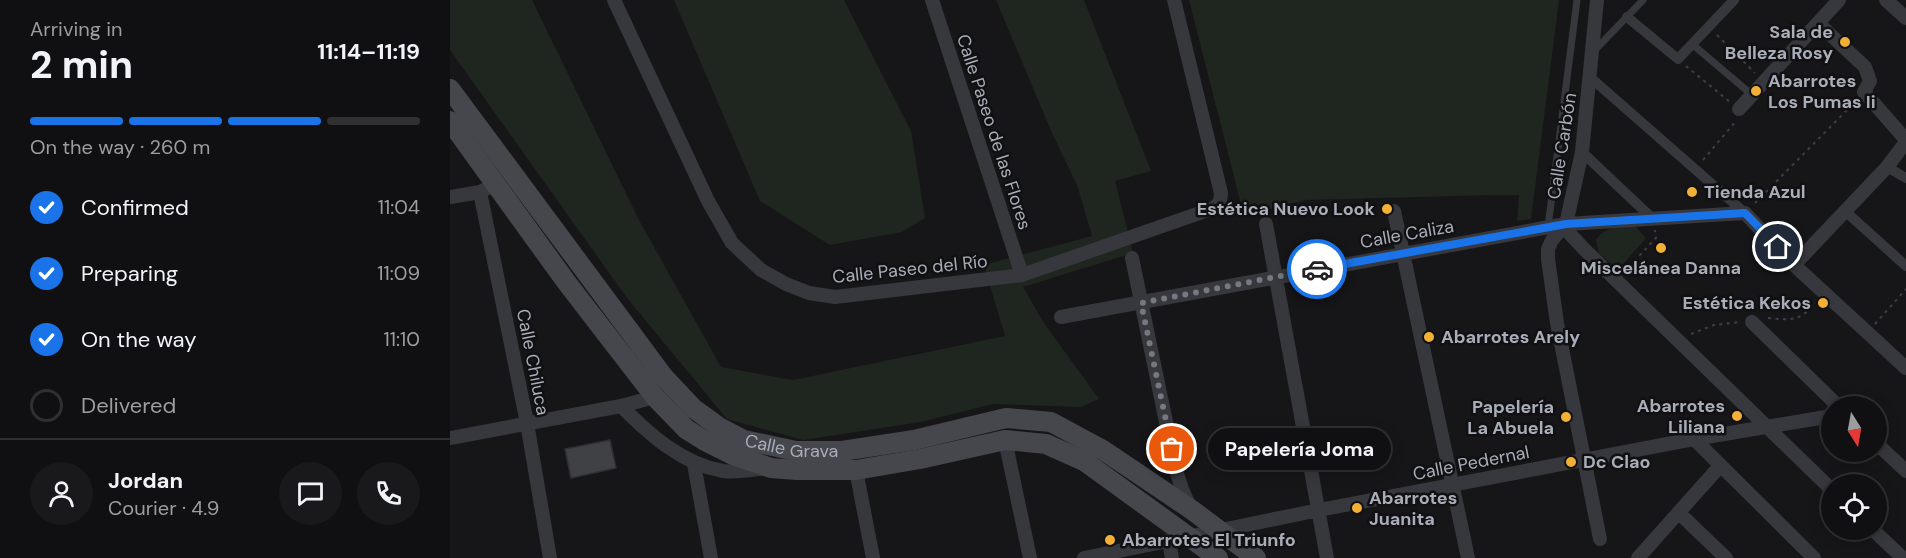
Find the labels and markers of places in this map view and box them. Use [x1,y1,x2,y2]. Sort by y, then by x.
place label: Sala de Belleza Rosy [1725,20,1833,65]
marker: Sala de Belleza Rosy [1838,35,1852,49]
place label: Abarrotes Los Pumas Ii [1768,69,1876,114]
marker: Abarrotes Los Pumas Ii [1749,84,1763,98]
place label: Tienda Azul [1704,180,1806,204]
marker: Tienda Azul [1685,185,1699,199]
place label: Estética Nuevo Look [1197,197,1376,221]
marker: Estética Nuevo Look [1380,202,1394,216]
pin [1752,221,1803,272]
marker: Miscelánea Danna [1654,241,1668,255]
place label: Miscelánea Danna [1581,256,1741,280]
place label: Estética Kekos [1682,291,1811,315]
marker: Estética Kekos [1816,296,1830,310]
place label: Abarrotes Arely [1441,325,1580,349]
marker: Abarrotes Arely [1422,330,1436,344]
place label: Abarrotes Liliana [1637,394,1725,439]
place label: Papelería La Abuela [1467,395,1554,440]
marker: Abarrotes Liliana [1730,409,1744,423]
marker: Papelería La Abuela [1559,410,1573,424]
pin [1146,423,1197,474]
callout: Papelería Joma [1208,428,1391,470]
place label: Dc Clao [1583,450,1651,474]
marker: Dc Clao [1564,455,1578,469]
place label: Abarrotes Juanita [1369,486,1457,531]
marker: Abarrotes Juanita [1350,501,1364,515]
place label: Abarrotes El Triunfo [1122,528,1296,552]
marker: Abarrotes El Triunfo [1103,533,1117,547]

